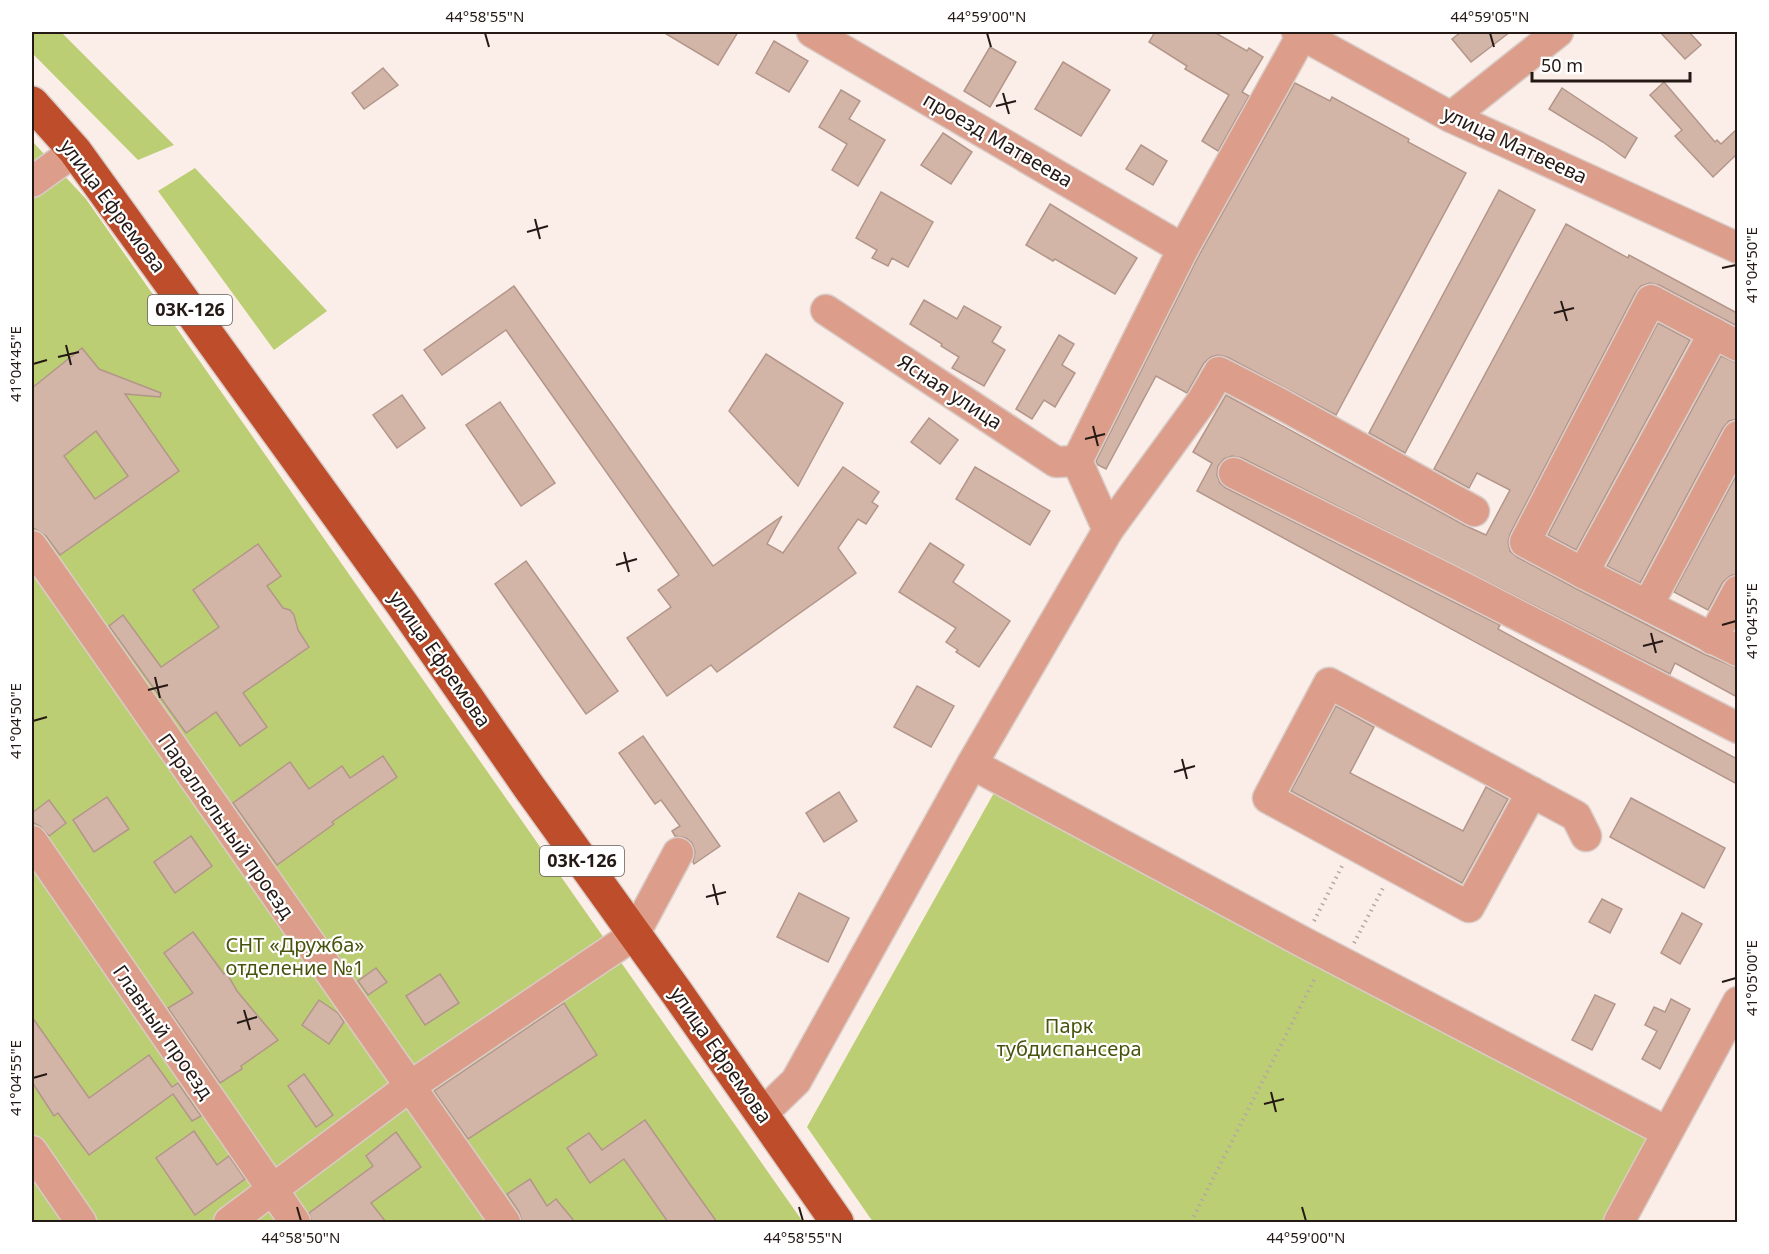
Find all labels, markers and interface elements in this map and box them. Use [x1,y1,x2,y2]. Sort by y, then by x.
text: 44°58'55"N [446,6,524,26]
text: 44°59'00"N [948,6,1026,26]
text: 44°59'05"N [1451,6,1529,26]
scale bar [1532,45,1690,83]
text: 50 m [1541,53,1583,77]
street label: проезд Матвеева [919,86,1078,193]
street label: улица Матвеева [1439,99,1592,190]
street label: улица Ефремова [54,133,173,278]
text: 41°04'50"E [1741,227,1761,303]
road number: 03К-126 [148,295,232,325]
text: 41°04'45"E [5,326,25,402]
street label: Ясная улица [893,348,1008,435]
text: 41°04'55"E [1741,583,1761,659]
street label: улица Ефремова [383,585,498,732]
text: 41°04'50"E [5,683,25,759]
street label: Параллельный проезд [152,728,301,924]
road number: 03К-126 [540,846,624,876]
park label: СНТ «Дружба» отделение №1 [226,931,364,981]
text: 41°05'00"E [1741,940,1761,1016]
street label: Главный проезд [107,959,220,1104]
street label: улица Ефремова [664,981,779,1128]
park label: Парк тубдиспансера [996,1012,1142,1062]
text: 41°04'55"E [5,1040,25,1116]
text: 44°58'50"N [262,1227,340,1247]
text: 44°58'55"N [764,1227,842,1247]
text: 44°59'00"N [1267,1227,1345,1247]

